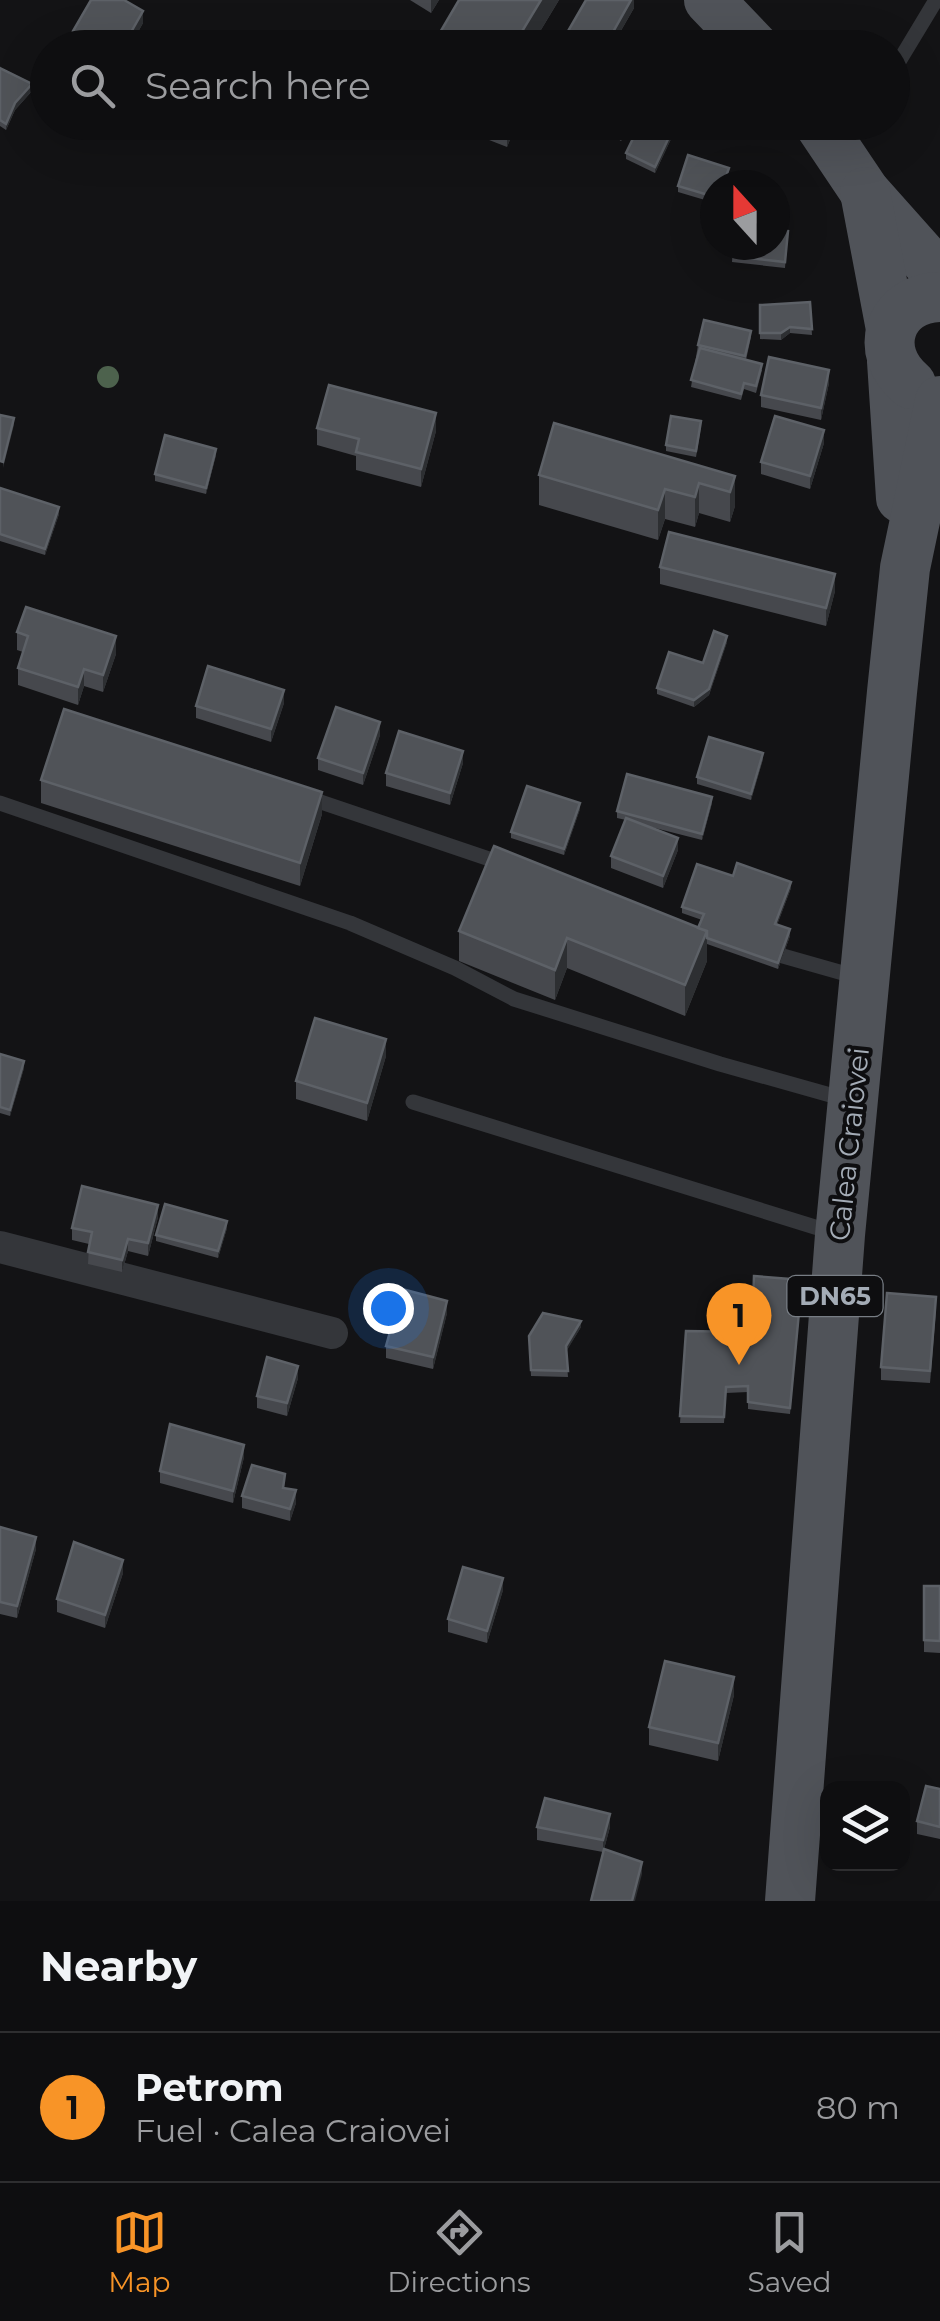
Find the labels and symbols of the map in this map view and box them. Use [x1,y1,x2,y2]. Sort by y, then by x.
north arrow [700,170,790,260]
street label: Calea Craiovei [822,1046,876,1242]
road number: DN65 [788,1276,882,1316]
pin: 1 [706,1282,772,1365]
your location [363,1283,414,1334]

